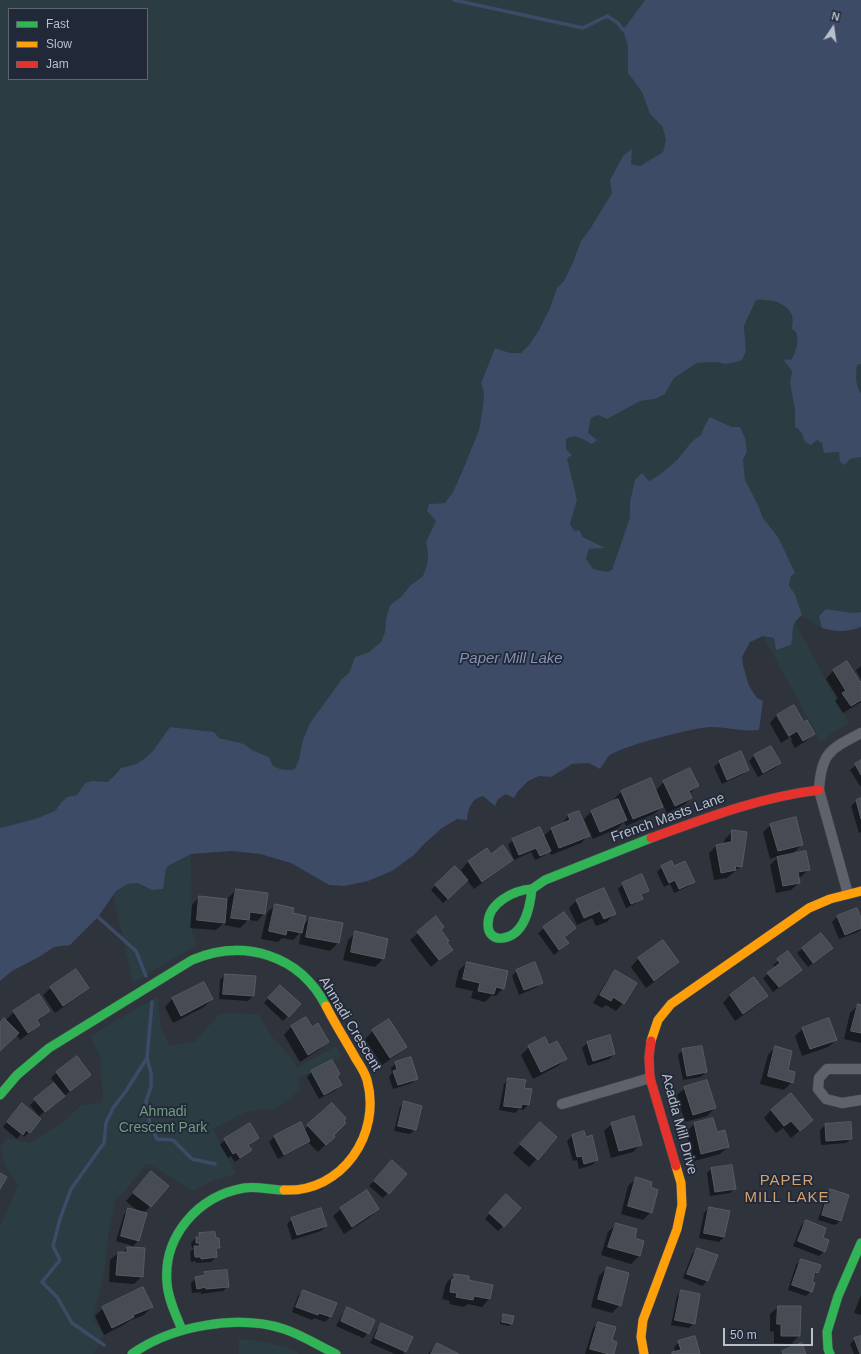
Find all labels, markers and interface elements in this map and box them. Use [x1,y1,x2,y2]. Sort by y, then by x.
legend [8,8,148,80]
north arrow [813,8,853,48]
text: N [830,10,841,23]
text: Fast [46,17,69,31]
text: Slow [46,37,72,51]
text: Jam [46,57,69,71]
water label: Paper Mill Lake [459,650,563,668]
street label: French Masts Lane [609,790,727,846]
street label: Ahmadi Crescent [315,974,385,1074]
street label: Acadia Mill Drive [657,1071,701,1177]
park label: Ahmadi Crescent Park [119,1104,207,1136]
district label: PAPER MILL LAKE [745,1172,829,1207]
scale bar [725,1320,815,1346]
text: 50 m [730,1328,757,1342]

